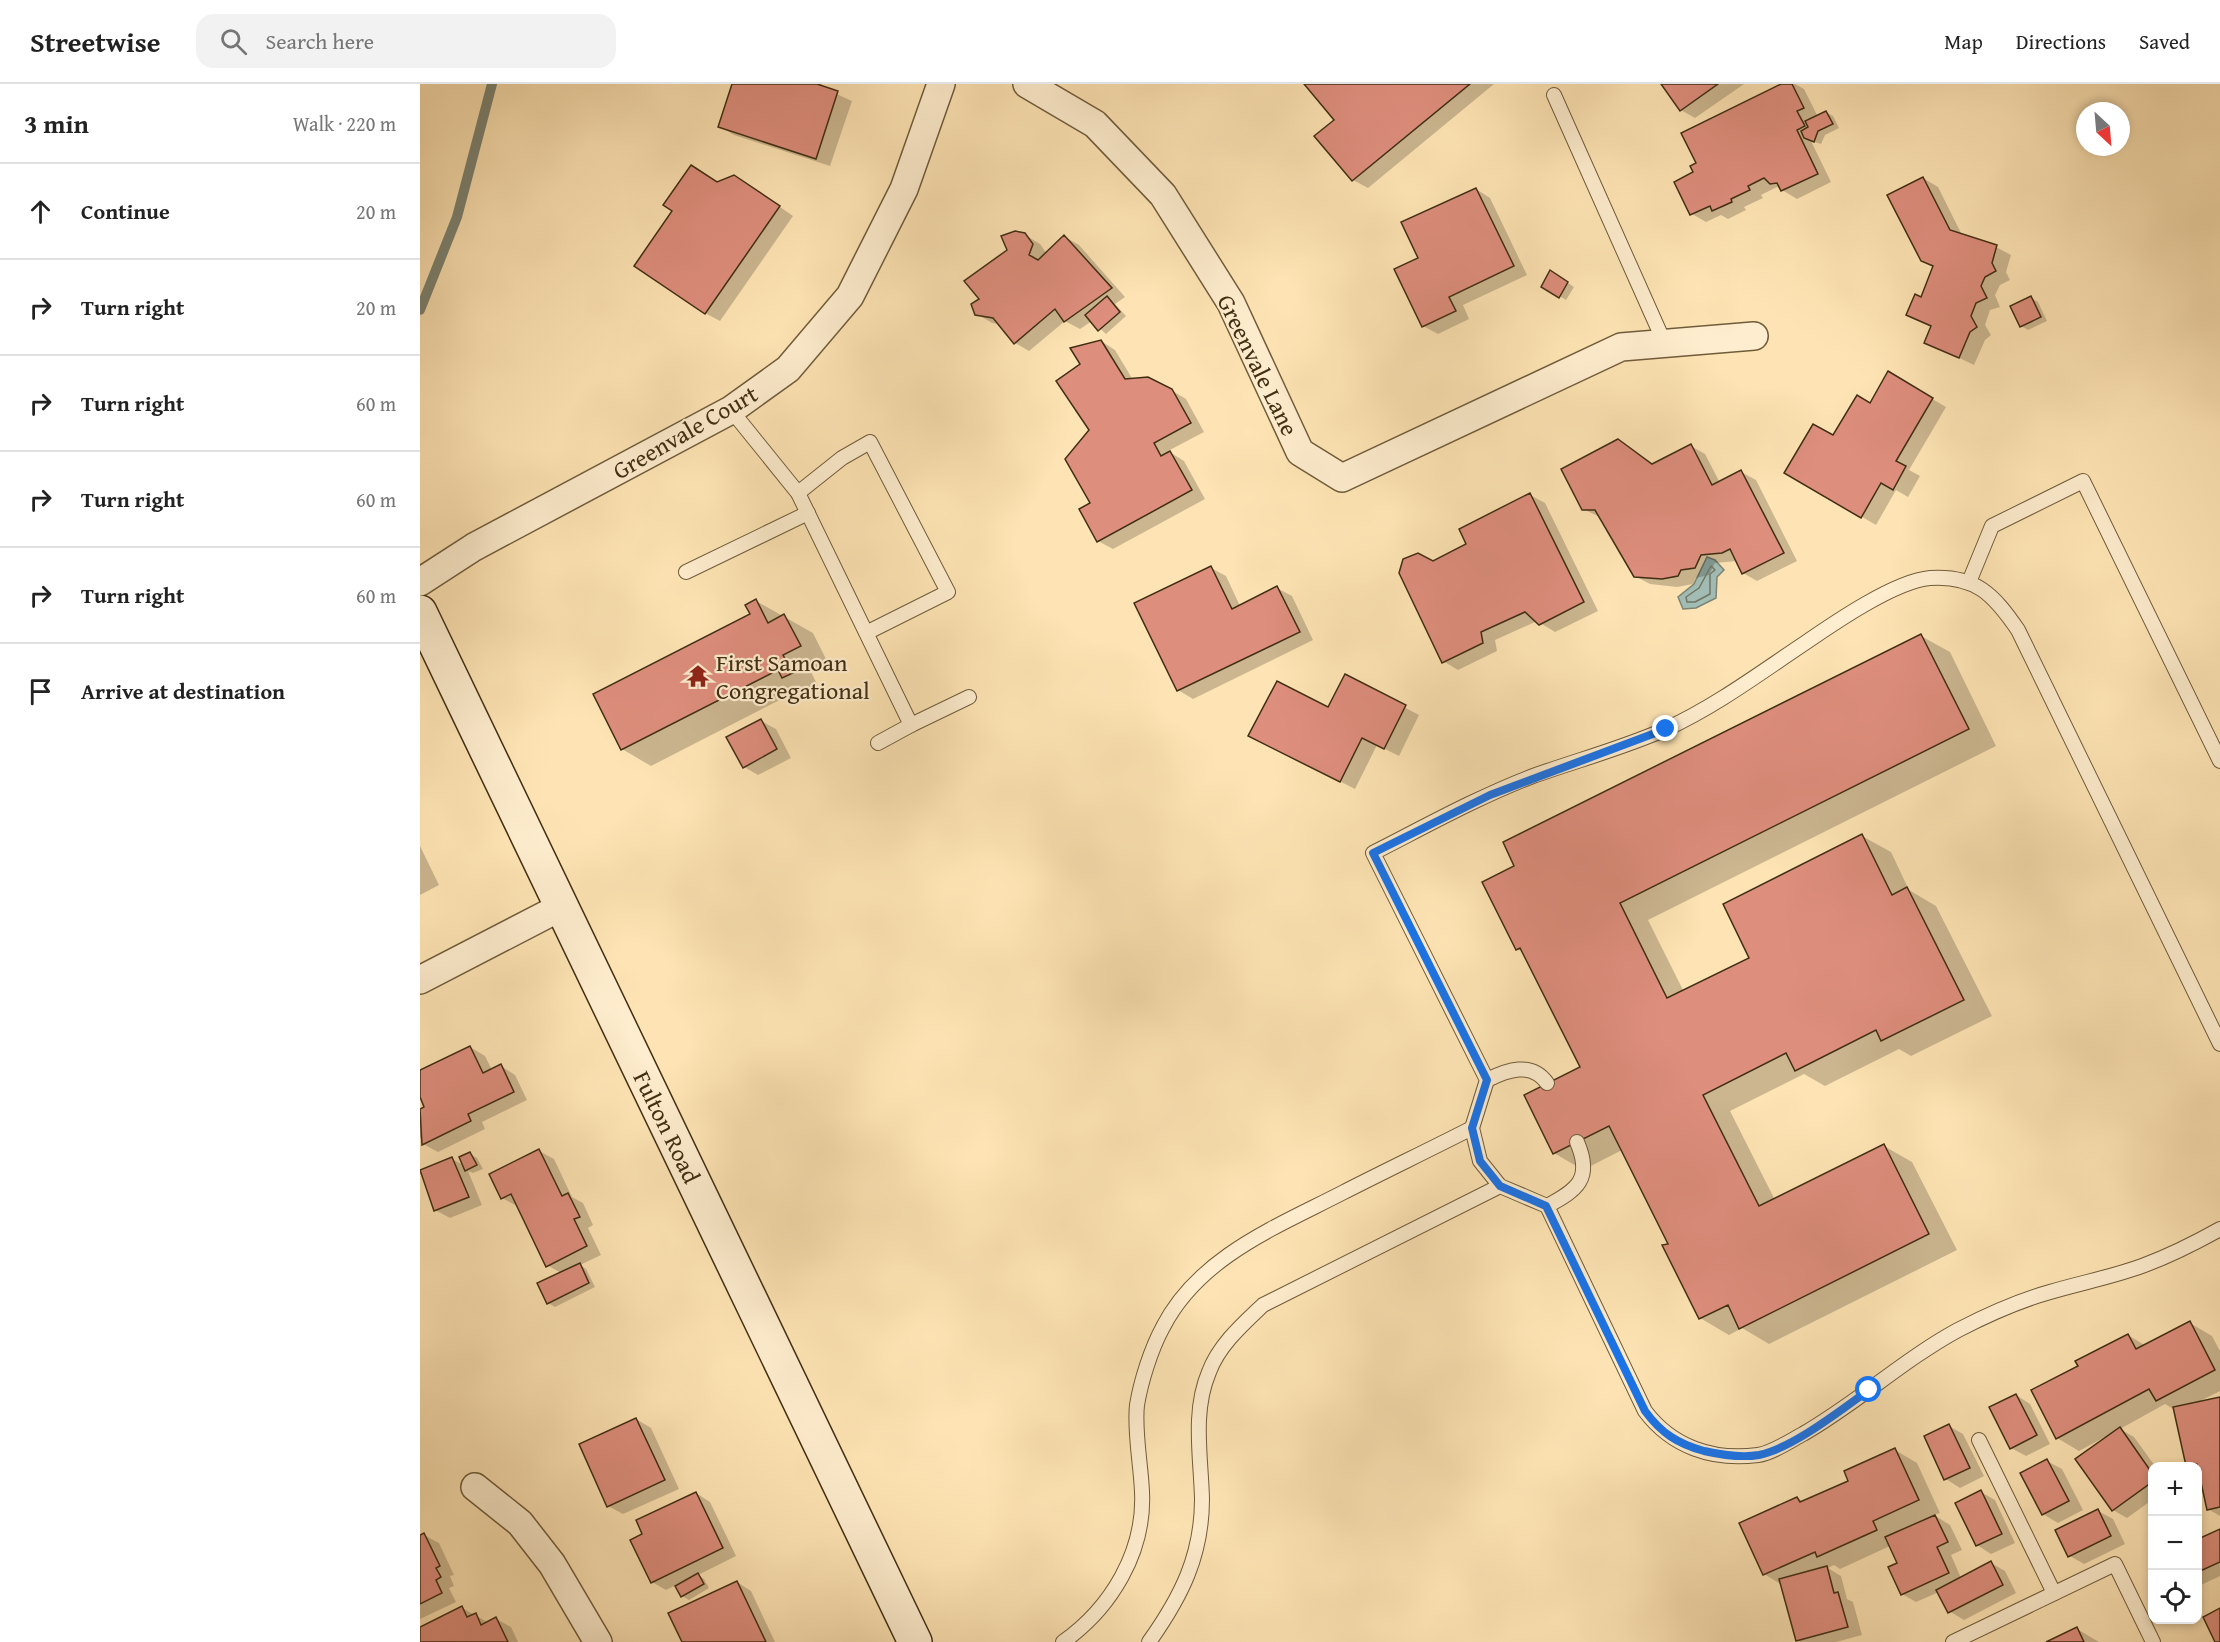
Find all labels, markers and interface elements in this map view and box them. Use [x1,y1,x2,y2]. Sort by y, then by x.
search box [196,14,616,68]
text: Streetwise [30,21,160,62]
icon: search [217,25,250,58]
text: Search here [265,25,374,57]
text: Map [1944,26,1983,57]
text: Directions [2016,26,2106,57]
text: Saved [2139,26,2190,57]
north arrow [2076,102,2130,156]
text: 3 min [24,104,89,143]
text: Walk · 220 m [293,109,396,138]
icon: ahead [24,195,57,228]
text: Continue [81,195,170,227]
text: 20 m [356,197,396,226]
street label: Greenvale Lane [1209,288,1307,442]
icon: right [24,291,57,324]
text: Turn right [81,291,184,323]
text: 20 m [356,293,396,322]
street label: Greenvale Court [606,376,765,488]
icon: right [24,387,57,420]
text: Turn right [81,387,184,419]
text: 60 m [356,389,396,418]
icon: right [24,483,57,516]
text: Turn right [81,483,184,515]
text: 60 m [356,485,396,514]
icon: right [24,579,57,612]
text: Turn right [81,579,184,611]
text: 60 m [356,581,396,610]
place label: First Samoan Congregational [716,645,870,708]
temple icon: First Samoan Congregational [685,663,711,689]
icon: arrive [24,675,57,708]
text: Arrive at destination [81,675,285,707]
route end [1652,715,1678,741]
street label: Fulton Road [625,1065,709,1189]
route start [1855,1376,1881,1402]
map controls [2148,1462,2202,1624]
button: + [2148,1462,2202,1516]
button: − [2148,1516,2202,1570]
button: locate [2148,1570,2202,1624]

